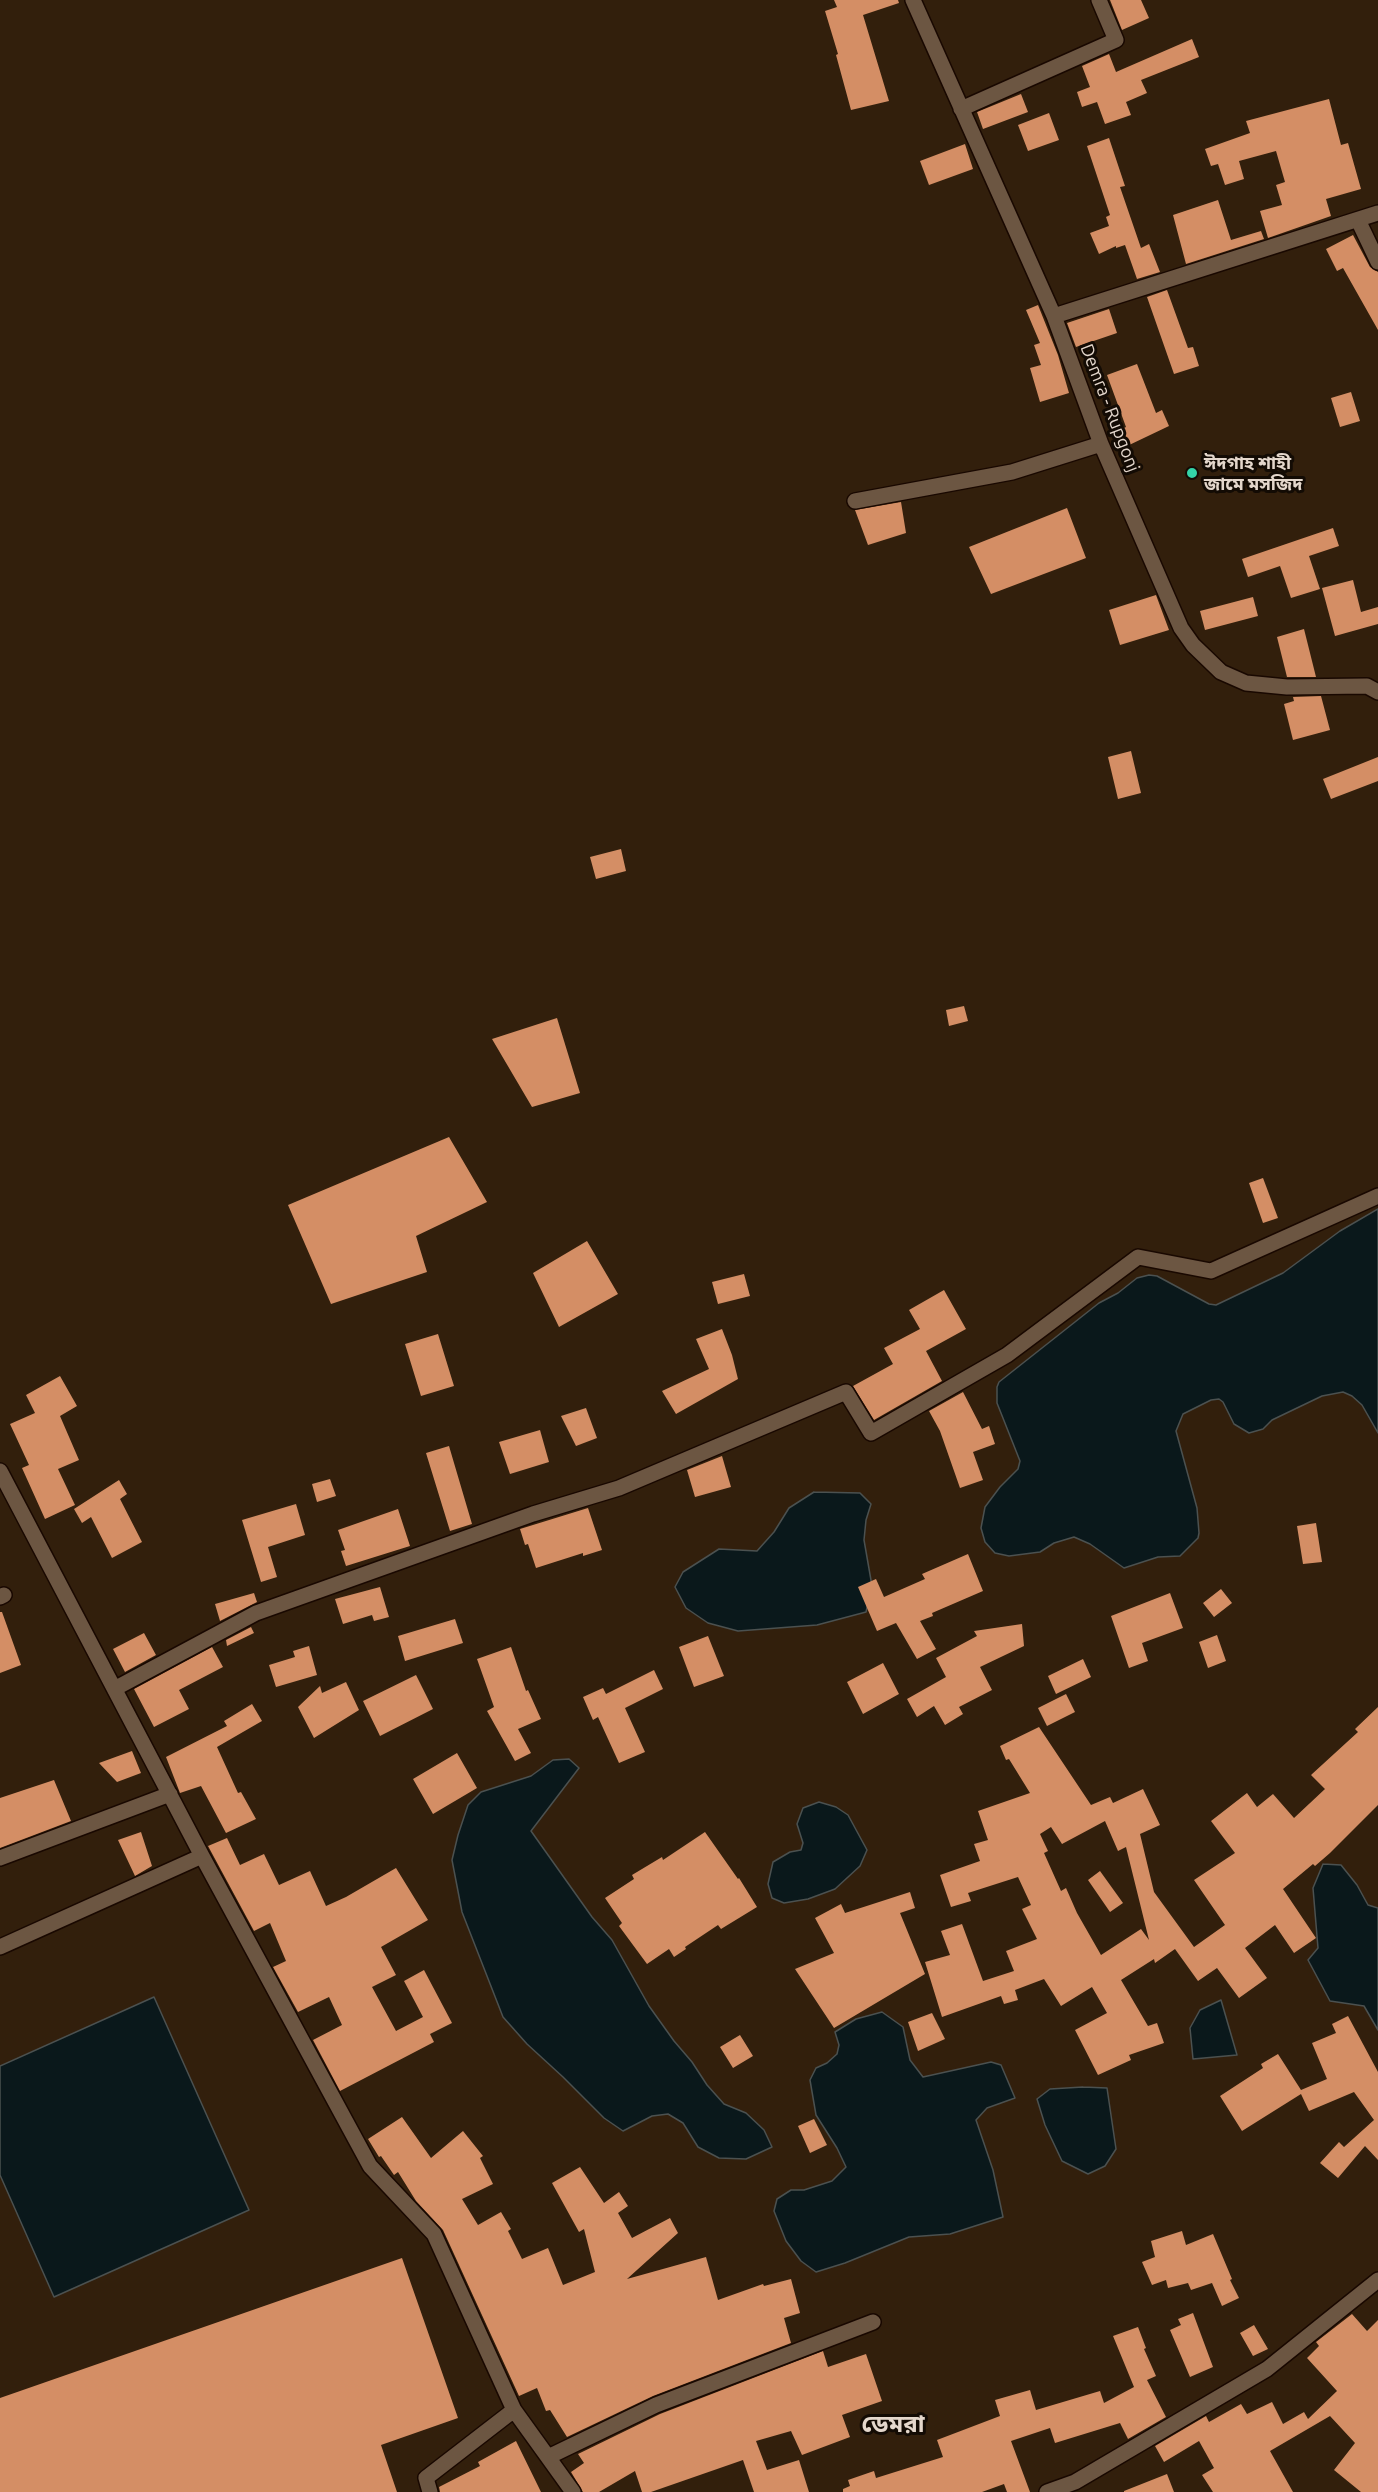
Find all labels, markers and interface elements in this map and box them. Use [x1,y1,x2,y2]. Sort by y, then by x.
street label: Demra - Rupgonj [1076,341,1144,475]
place label: ঈদগাহ শাহী জামে মসজিদ [1204,452,1302,494]
marker: ঈদগাহ শাহী জামে মসজিদ [1185,466,1199,480]
district label: ডেমরা [861,2410,925,2438]

